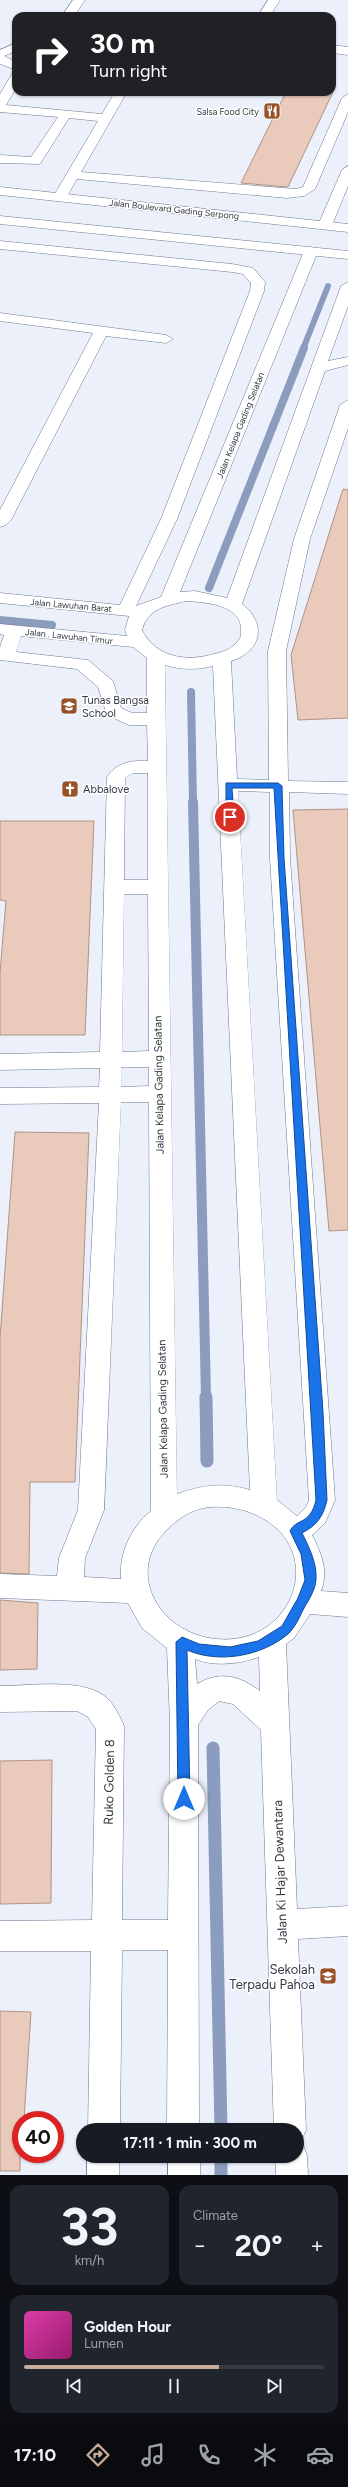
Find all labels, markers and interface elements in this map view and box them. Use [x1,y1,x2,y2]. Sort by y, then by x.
text: 30 m [90,26,155,60]
icon: right [24,28,76,80]
text: Turn right [90,60,167,82]
restaurant icon: Salsa Food City [262,101,282,121]
place label: Salsa Food City [196,106,259,117]
street label: Jalan Boulevard Gading Serpong [108,197,240,221]
street label: Jalan Kelapa Gading Selatan [214,370,266,480]
street label: Jalan Lawuhan Barat [30,596,113,614]
street label: Jalan . Lawuhan Timur [25,626,113,646]
place label: Tunas Bangsa School [82,694,149,720]
school or university icon: Tunas Bangsa School [59,696,79,716]
church icon: Abbalove [60,779,80,799]
place label: Abbalove [83,783,129,796]
pin [213,800,247,834]
icon: arrive [219,806,241,828]
street label: Jalan Kelapa Gading Selatan [151,1016,167,1154]
street label: Jalan Kelapa Gading Selatan [155,1340,171,1478]
street label: Ruko Golden 8 [101,1739,117,1825]
position arrow [163,1778,205,1820]
street label: Jalan Ki Hajar Dewantara [270,1800,290,1944]
place label: Sekolah Terpadu Pahoa [229,1962,315,1992]
school or university icon: Sekolah Terpadu Pahoa [318,1966,338,1986]
speed limit sign: 40 [12,2111,64,2163]
text: 17:11 · 1 min · 300 m [123,2134,257,2152]
text: 33 [61,2196,118,2258]
text: Climate [193,2208,238,2223]
text: 20° [234,2227,283,2264]
text: − [193,2232,207,2259]
text: + [310,2232,324,2259]
text: km/h [75,2253,104,2268]
text: Golden Hour [84,2318,171,2336]
text: Lumen [84,2336,123,2351]
icon: previous [63,2375,85,2397]
icon: pause [163,2375,185,2397]
icon: next [263,2375,285,2397]
icon: directions [84,2441,112,2469]
icon: music [139,2441,167,2469]
icon: phone [195,2441,223,2469]
icon: climate [251,2441,279,2469]
icon: car [306,2441,334,2469]
text: 17:10 [14,2444,56,2466]

